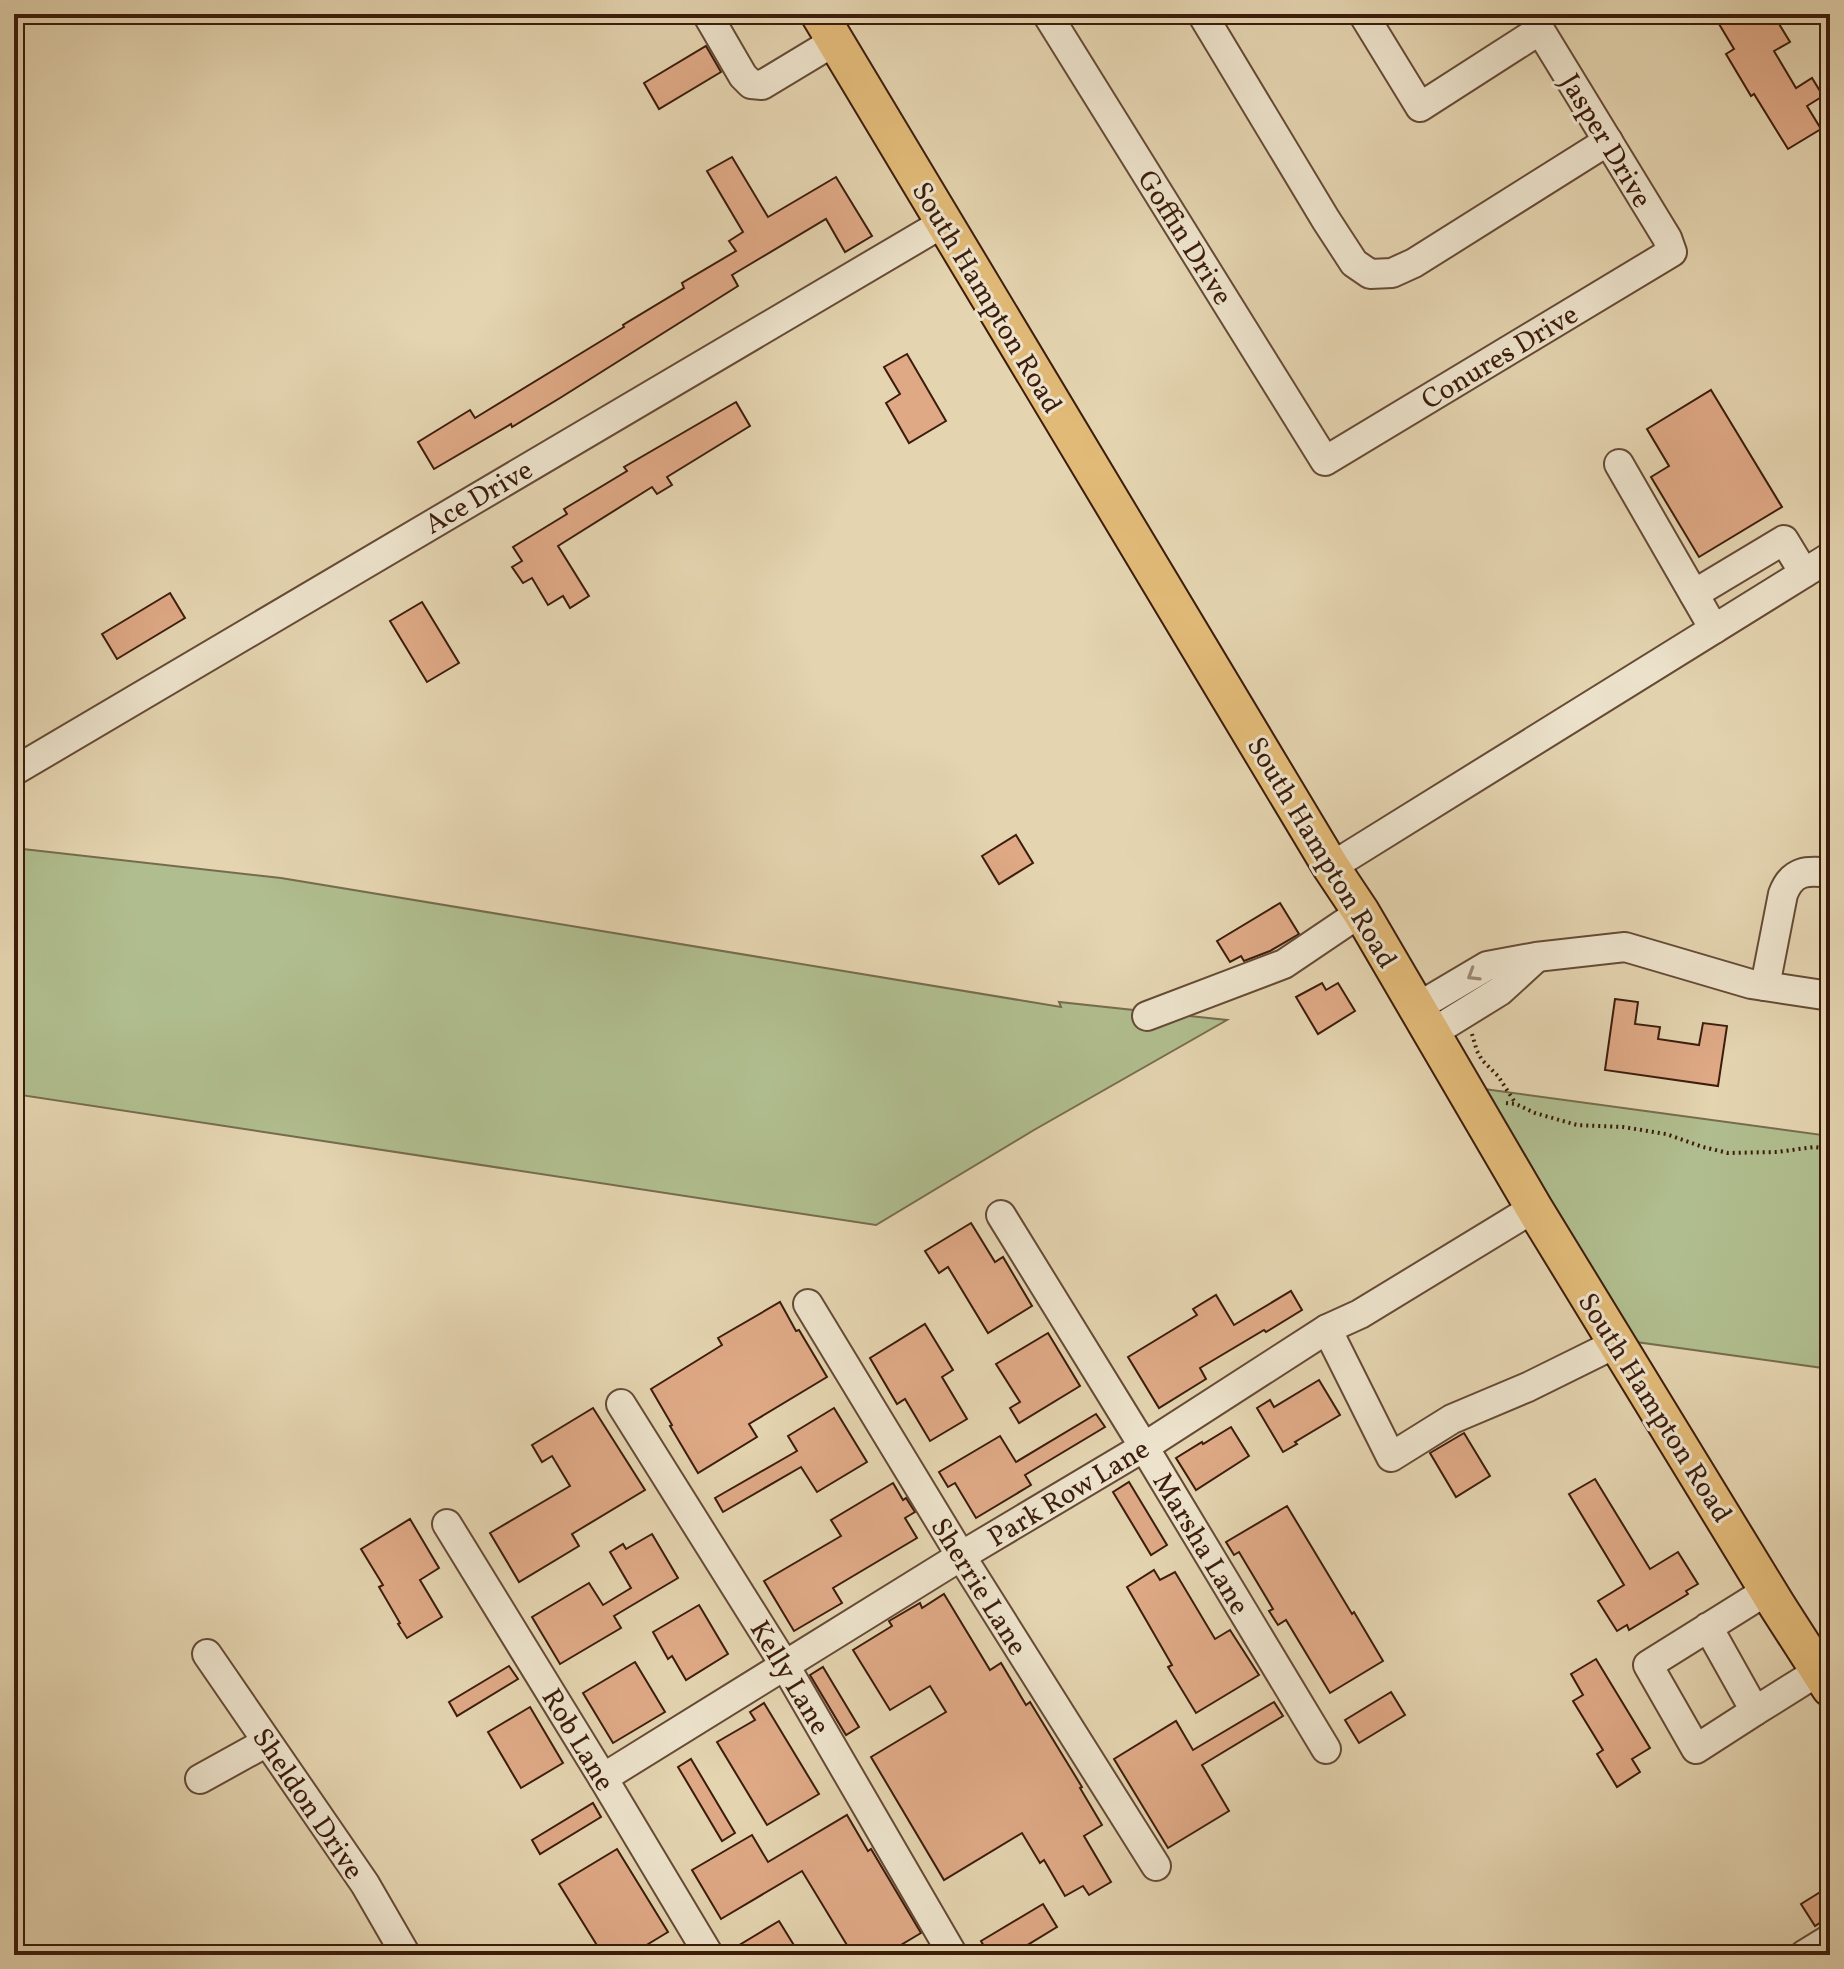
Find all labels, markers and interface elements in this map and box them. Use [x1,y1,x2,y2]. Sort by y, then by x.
street label: Jasper Drive [1549,67,1660,216]
street label: Goffin Drive [1127,163,1241,313]
street label: South Hampton Road [901,175,1071,422]
street label: Conures Drive [1415,296,1586,420]
street label: Ace Drive [418,452,540,545]
street label: South Hampton Road [1236,730,1406,977]
one-way arrow [1467,965,1482,980]
street label: South Hampton Road [1567,1286,1740,1531]
street label: Park Row Lane [981,1431,1157,1558]
street label: Marsha Lane [1142,1466,1258,1623]
street label: Sherrie Lane [920,1511,1036,1664]
street label: Kelly Lane [739,1614,838,1743]
street label: Rob Lane [531,1681,623,1799]
street label: Sheldon Drive [242,1721,372,1888]

